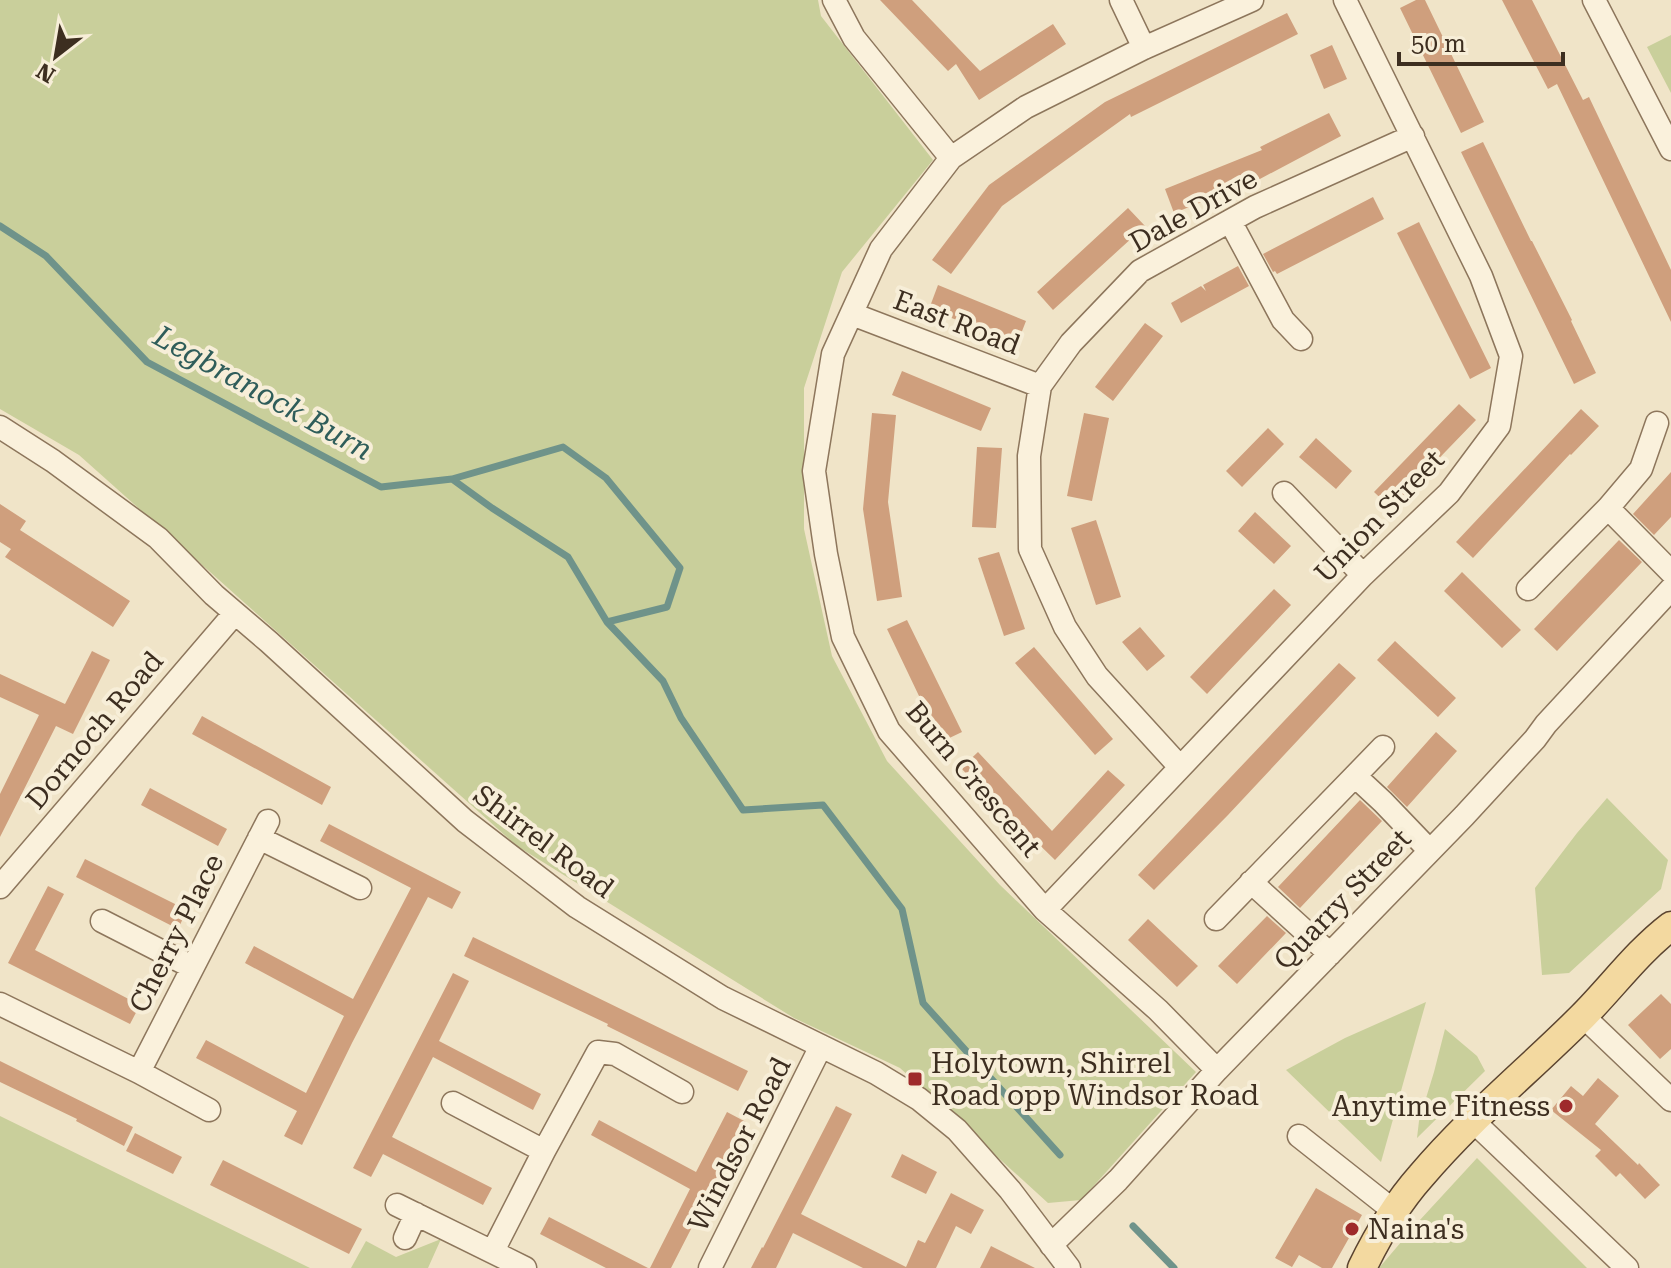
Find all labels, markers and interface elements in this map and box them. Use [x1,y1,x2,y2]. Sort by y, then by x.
north arrow [16,16,96,96]
scale bar [1399,16,1563,66]
text: 50 m [1411,30,1466,58]
text: N [32,58,60,88]
street label: Dale Drive [1124,162,1263,259]
street label: East Road [889,283,1025,362]
water label: Legbranock Burn [147,318,379,467]
street label: Union Street [1308,443,1451,590]
street label: Dornoch Road [19,645,170,816]
street label: Burn Crescent [899,695,1048,864]
street label: Shirrel Road [467,778,620,905]
street label: Quarry Street [1267,822,1418,976]
street label: Cherry Place [122,849,230,1018]
place label: Holytown, Shirrel Road opp Windsor Road [931,1047,1259,1112]
street label: Windsor Road [681,1052,798,1237]
marker: Holytown, Shirrel Road opp Windsor Road [906,1070,924,1088]
place label: Anytime Fitness [1332,1090,1550,1123]
marker: Anytime Fitness [1557,1097,1575,1115]
place label: Naina's [1368,1213,1464,1246]
marker: Naina's [1343,1220,1361,1238]

